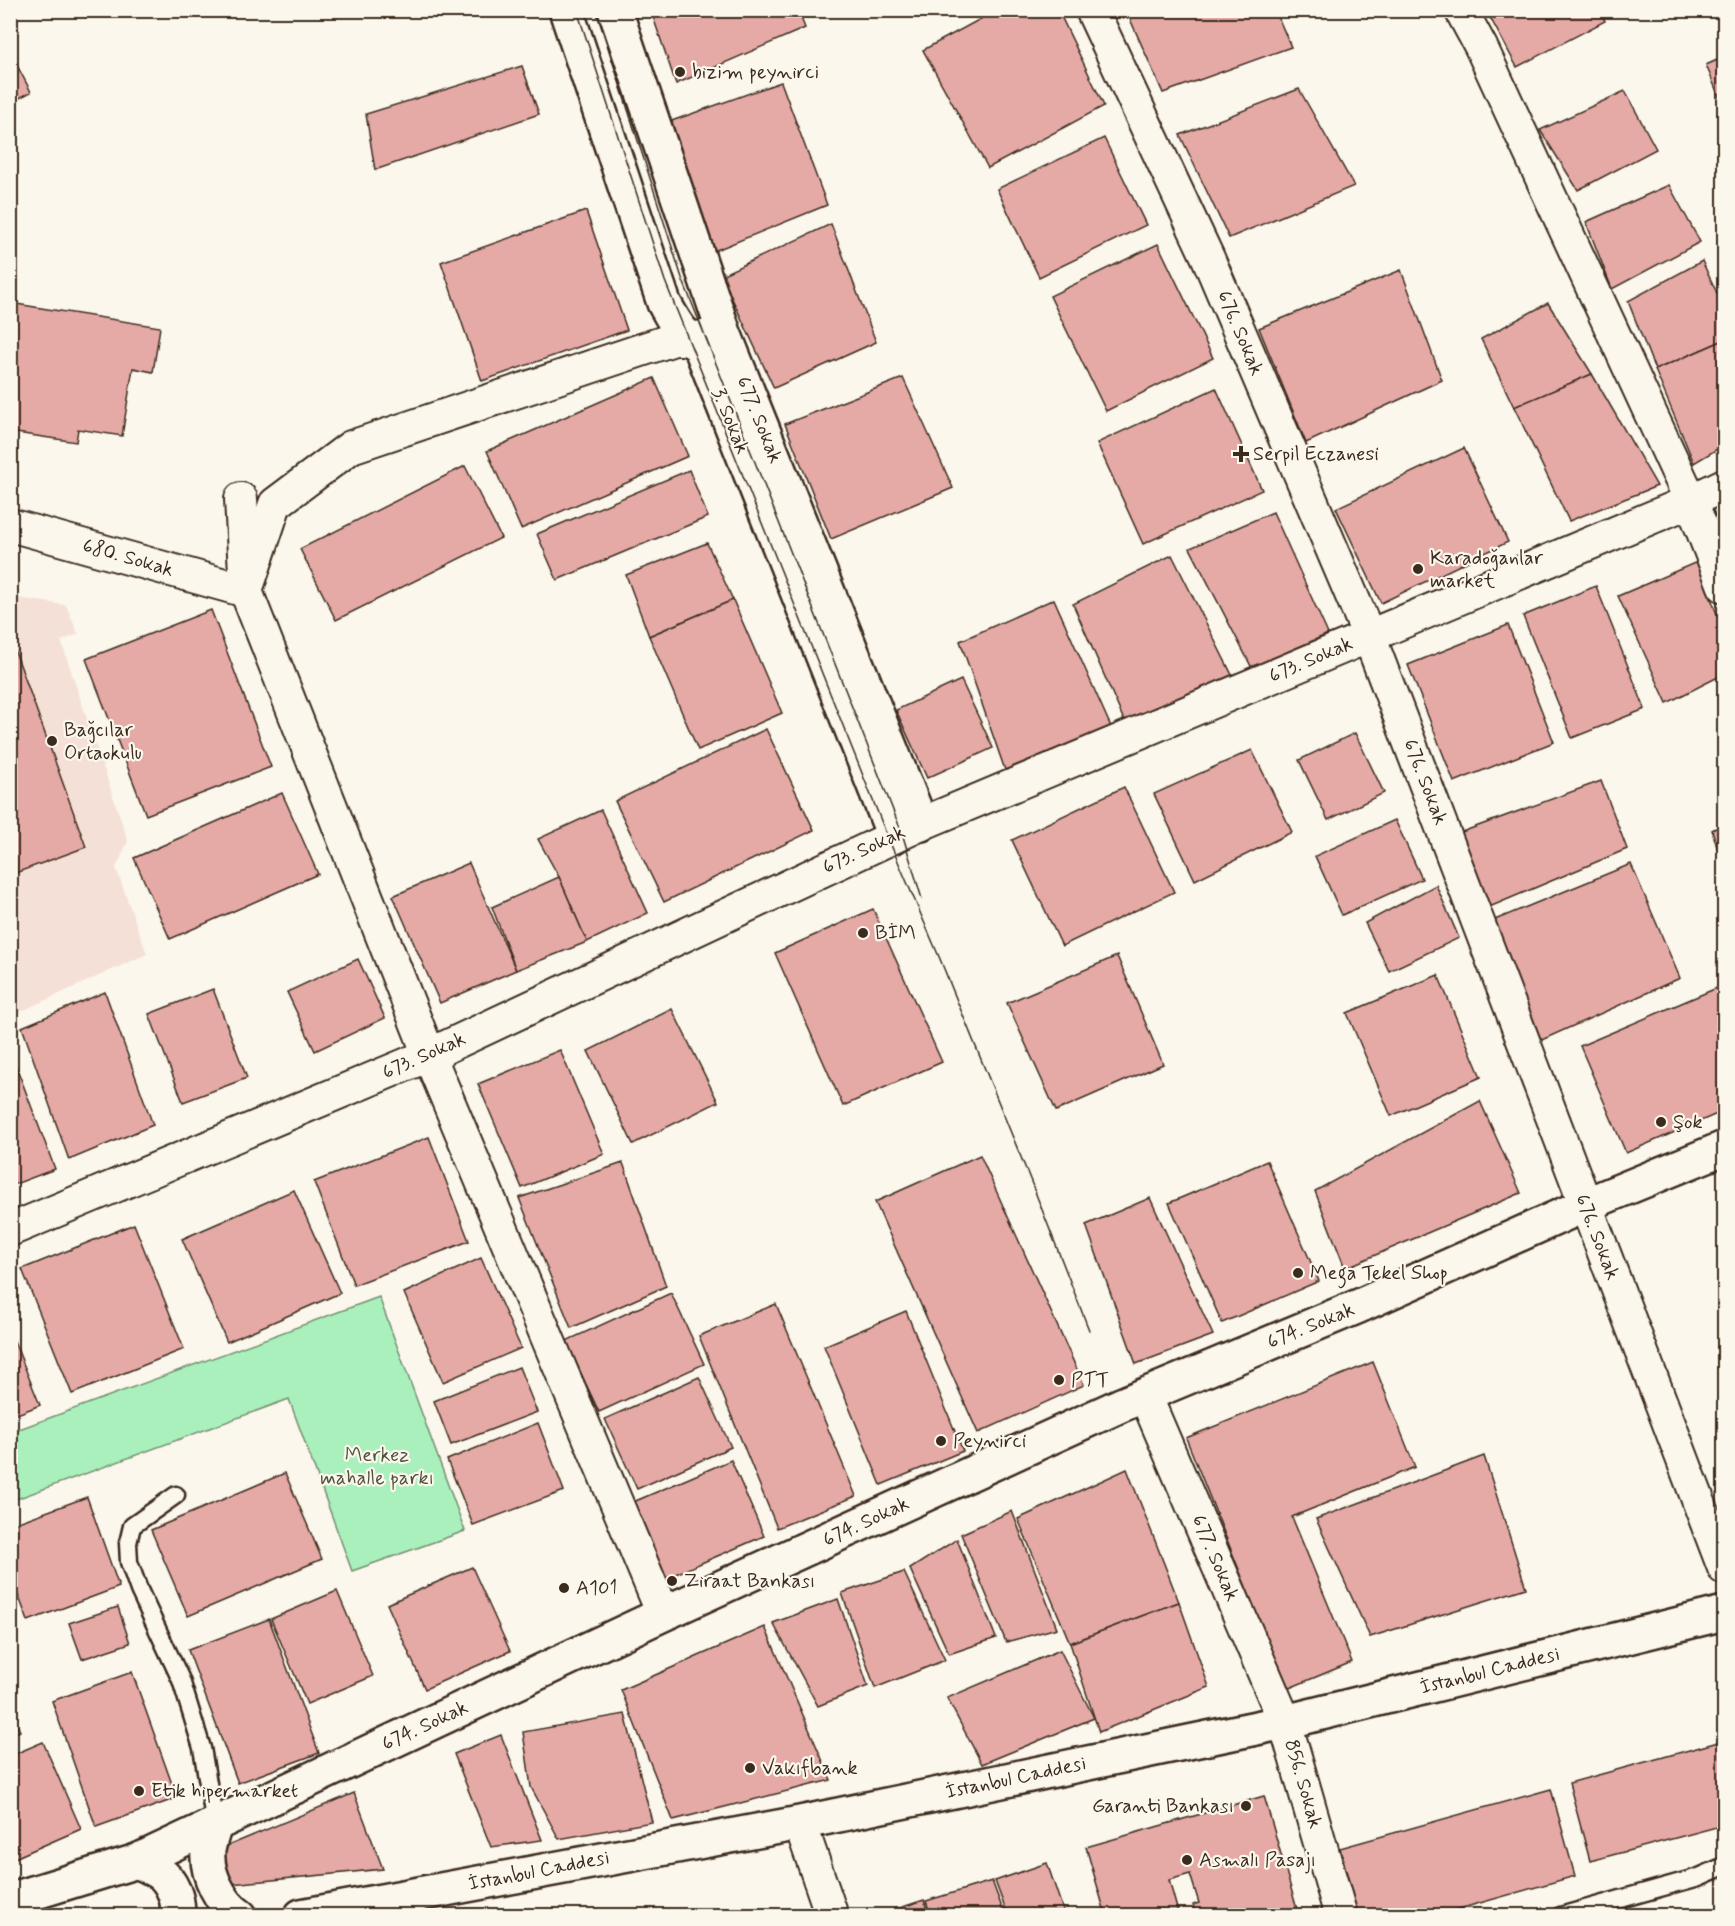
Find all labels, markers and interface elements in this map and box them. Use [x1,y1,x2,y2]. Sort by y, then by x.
place label: bizim peynirci [692,59,819,86]
marker: bizim peynirci [673,65,687,79]
street label: 676. Sokak [1210,286,1270,380]
street label: 677. Sokak [729,372,789,468]
street label: 3. Sokak [705,384,756,458]
place label: Serpil Eczanesi [1253,441,1379,468]
marker: Serpil Eczanesi [1234,447,1248,461]
street label: 680. Sokak [79,532,177,584]
place label: Karadoğanlar market [1430,545,1544,595]
marker: Karadoğanlar market [1411,562,1425,576]
street label: 673. Sokak [1265,630,1357,690]
place label: Bağcılar Ortaokulu [64,717,142,767]
marker: Bağcılar Ortaokulu [45,734,59,748]
street label: 676. Sokak [1396,735,1454,829]
street label: 673. Sokak [818,819,910,881]
place label: BİM [875,920,916,947]
marker: BİM [856,926,870,940]
street label: 673. Sokak [378,1026,470,1086]
place label: Şok [1673,1109,1703,1136]
marker: Şok [1654,1115,1668,1129]
street label: 676. Sokak [1568,1190,1626,1284]
place label: Mega Tekel Shop [1310,1260,1448,1289]
marker: Mega Tekel Shop [1291,1266,1305,1280]
street label: 674. Sokak [1263,1296,1359,1356]
place label: PTT [1071,1367,1109,1394]
marker: PTT [1052,1373,1066,1387]
place label: Peynirci [953,1428,1026,1455]
marker: Peynirci [934,1434,948,1448]
park label: Merkez mahalle parkı [320,1442,434,1492]
street label: 674. Sokak [818,1490,914,1554]
street label: 677. Sokak [1185,1511,1245,1606]
place label: Ziraat Bankası [684,1568,815,1595]
marker: Ziraat Bankası [665,1574,679,1588]
place label: A101 [576,1575,617,1602]
marker: A101 [557,1581,571,1595]
street label: İstanbul Caddesi [1417,1641,1563,1701]
street label: 674. Sokak [377,1694,473,1758]
street label: 856. Sokak [1277,1736,1329,1832]
street label: İstanbul Caddesi [943,1750,1089,1806]
place label: Vakıfbank [762,1755,858,1782]
marker: Vakıfbank [743,1761,757,1775]
place label: Etik hipermarket [151,1778,298,1805]
marker: Etik hipermarket [132,1784,146,1798]
place label: Garanti Bankası [1092,1793,1234,1820]
marker: Garanti Bankası [1239,1799,1253,1813]
street label: İstanbul Caddesi [466,1844,612,1898]
place label: Asmalı Pasajı [1199,1847,1316,1874]
marker: Asmalı Pasajı [1180,1853,1194,1867]

